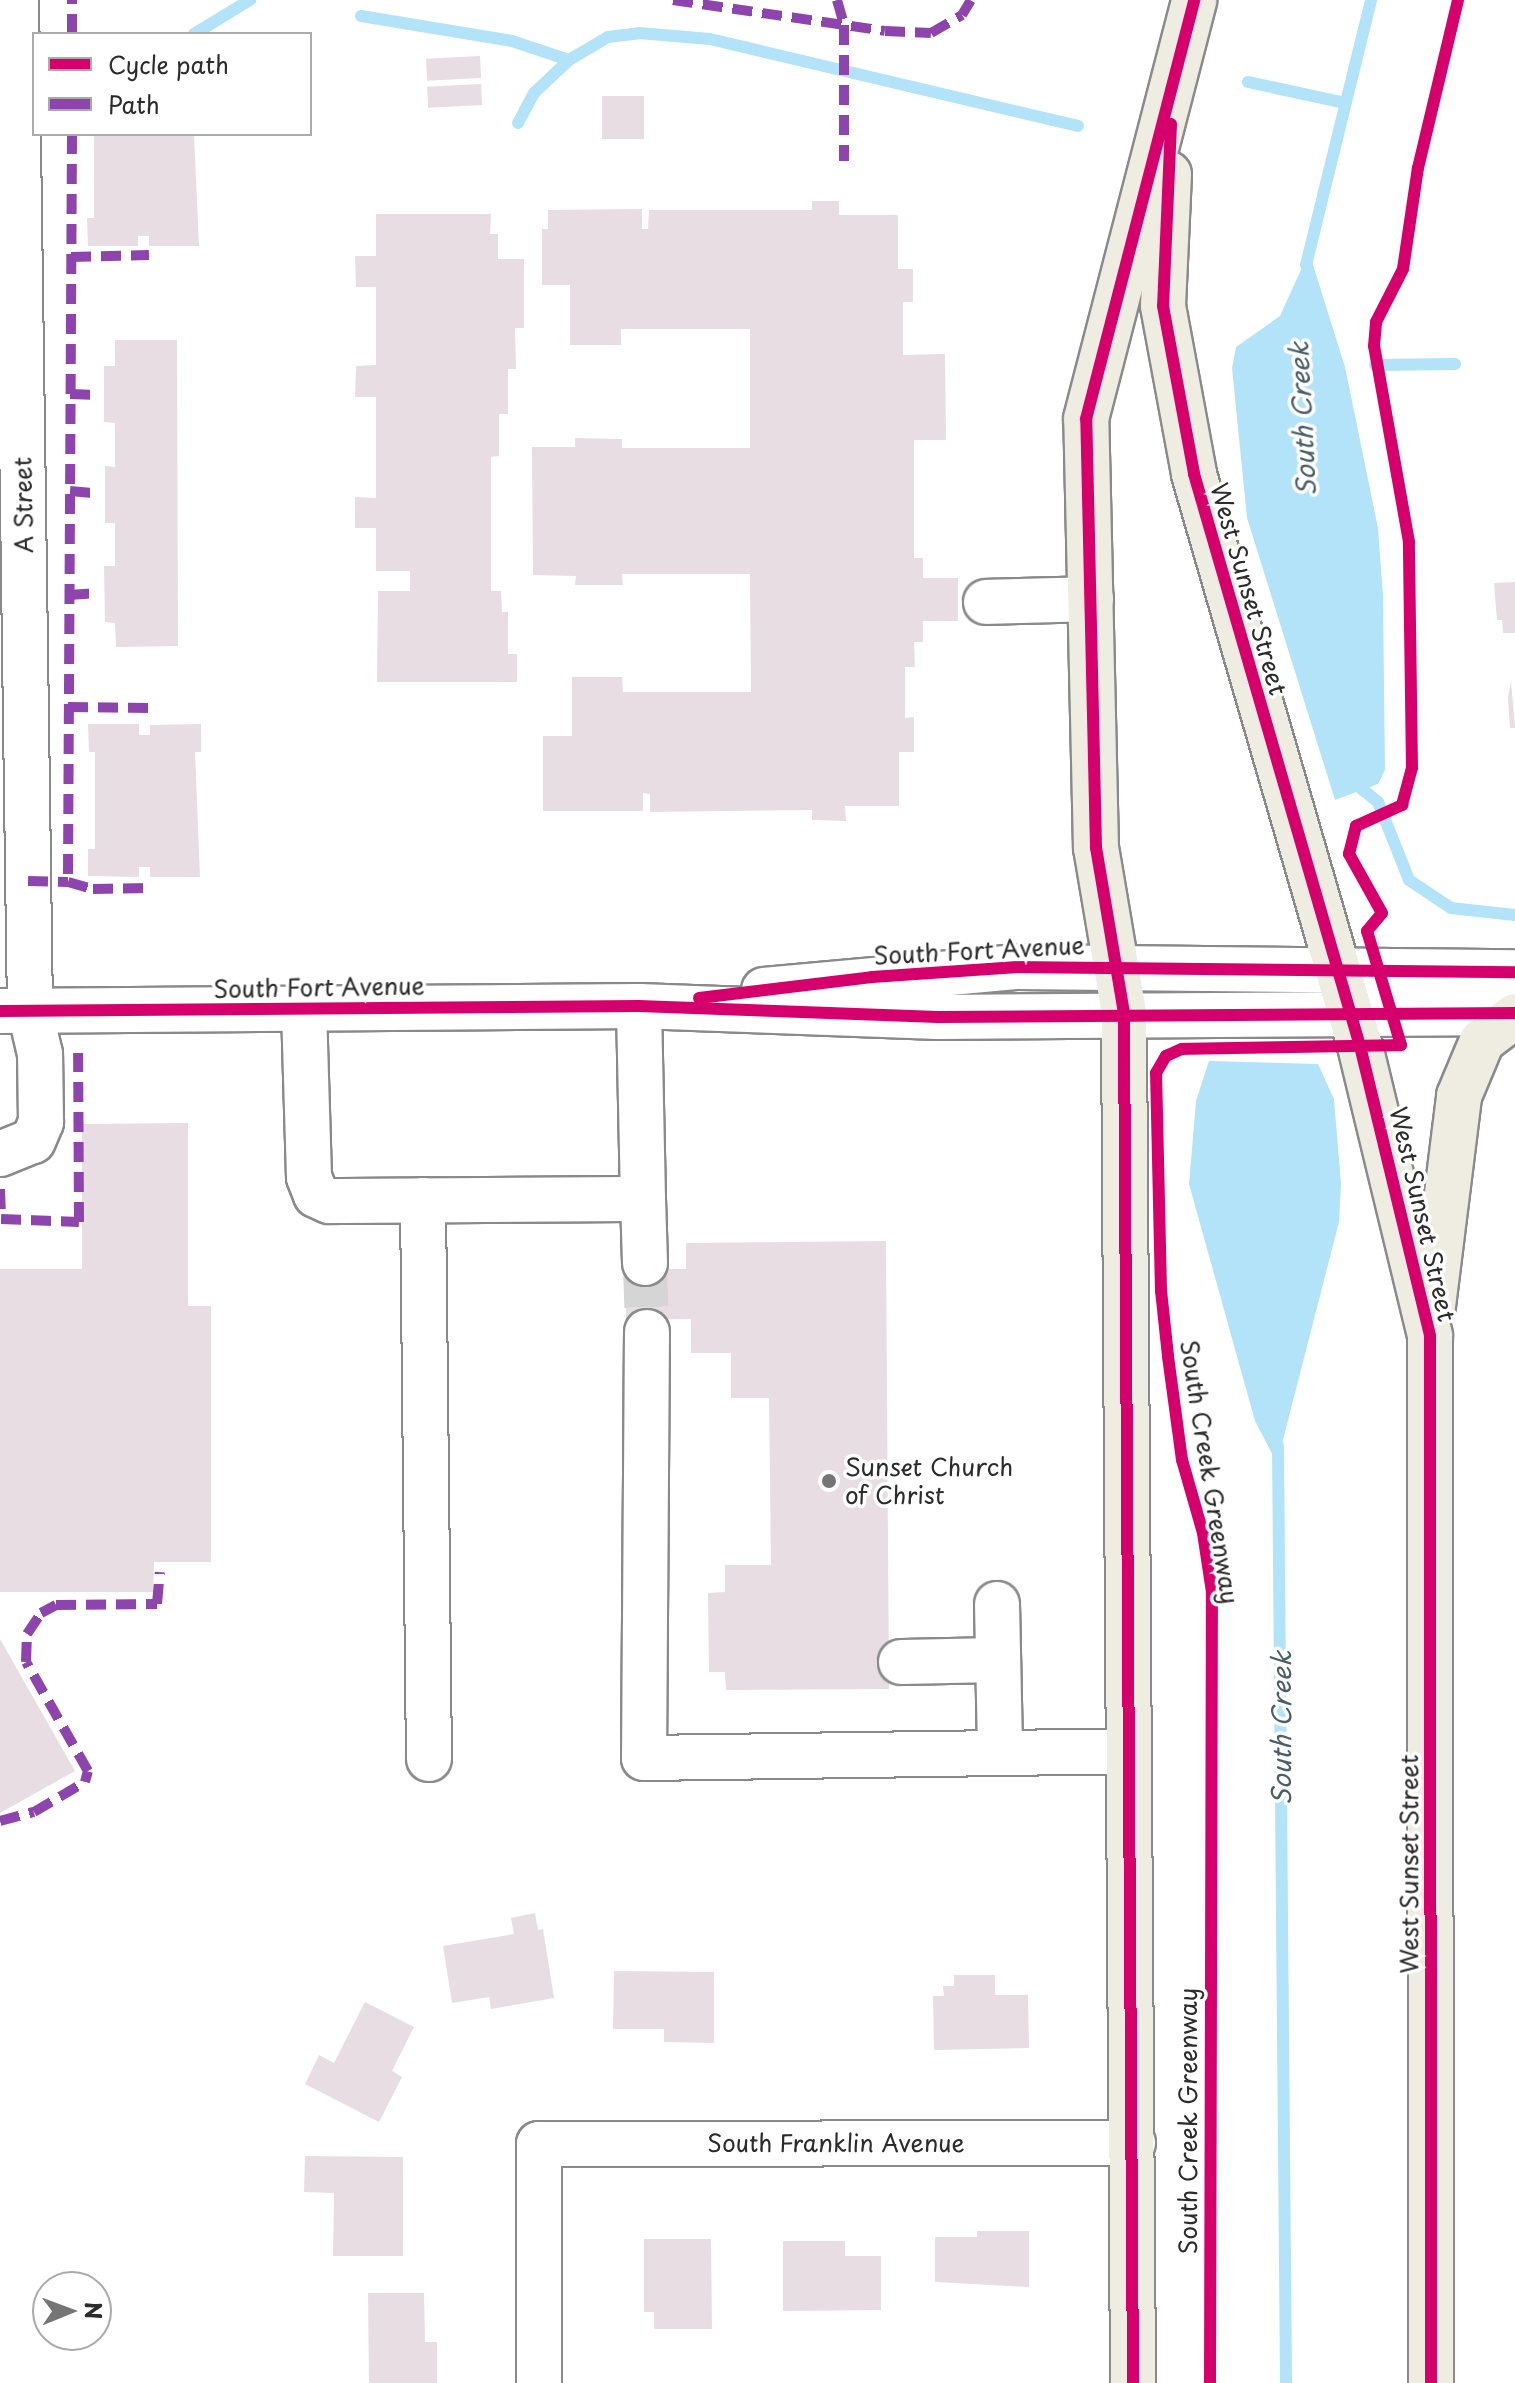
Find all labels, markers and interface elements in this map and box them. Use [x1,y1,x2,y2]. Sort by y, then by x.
legend [32,32,312,136]
text: Cycle path [108,46,229,82]
text: Path [108,86,160,122]
water label: South Creek [1282,340,1322,498]
street label: A Street [8,456,38,554]
street label: West Sunset Street [1205,478,1293,700]
street label: South Fort Avenue [873,930,1085,970]
street label: South Fort Avenue [213,971,425,1003]
street label: West Sunset Street [1384,1103,1462,1325]
street label: South Creek Greenway [1175,1336,1245,1608]
place label: Sunset Church of Christ [845,1453,1014,1509]
marker: Sunset Church of Christ [820,1472,838,1490]
water label: South Creek [1265,1650,1297,1806]
street label: West Sunset Street [1395,1753,1423,1975]
street label: South Creek Greenway [1174,1985,1202,2257]
street label: South Franklin Avenue [706,2129,966,2157]
north arrow [32,2271,112,2351]
text: N [78,2302,111,2320]

